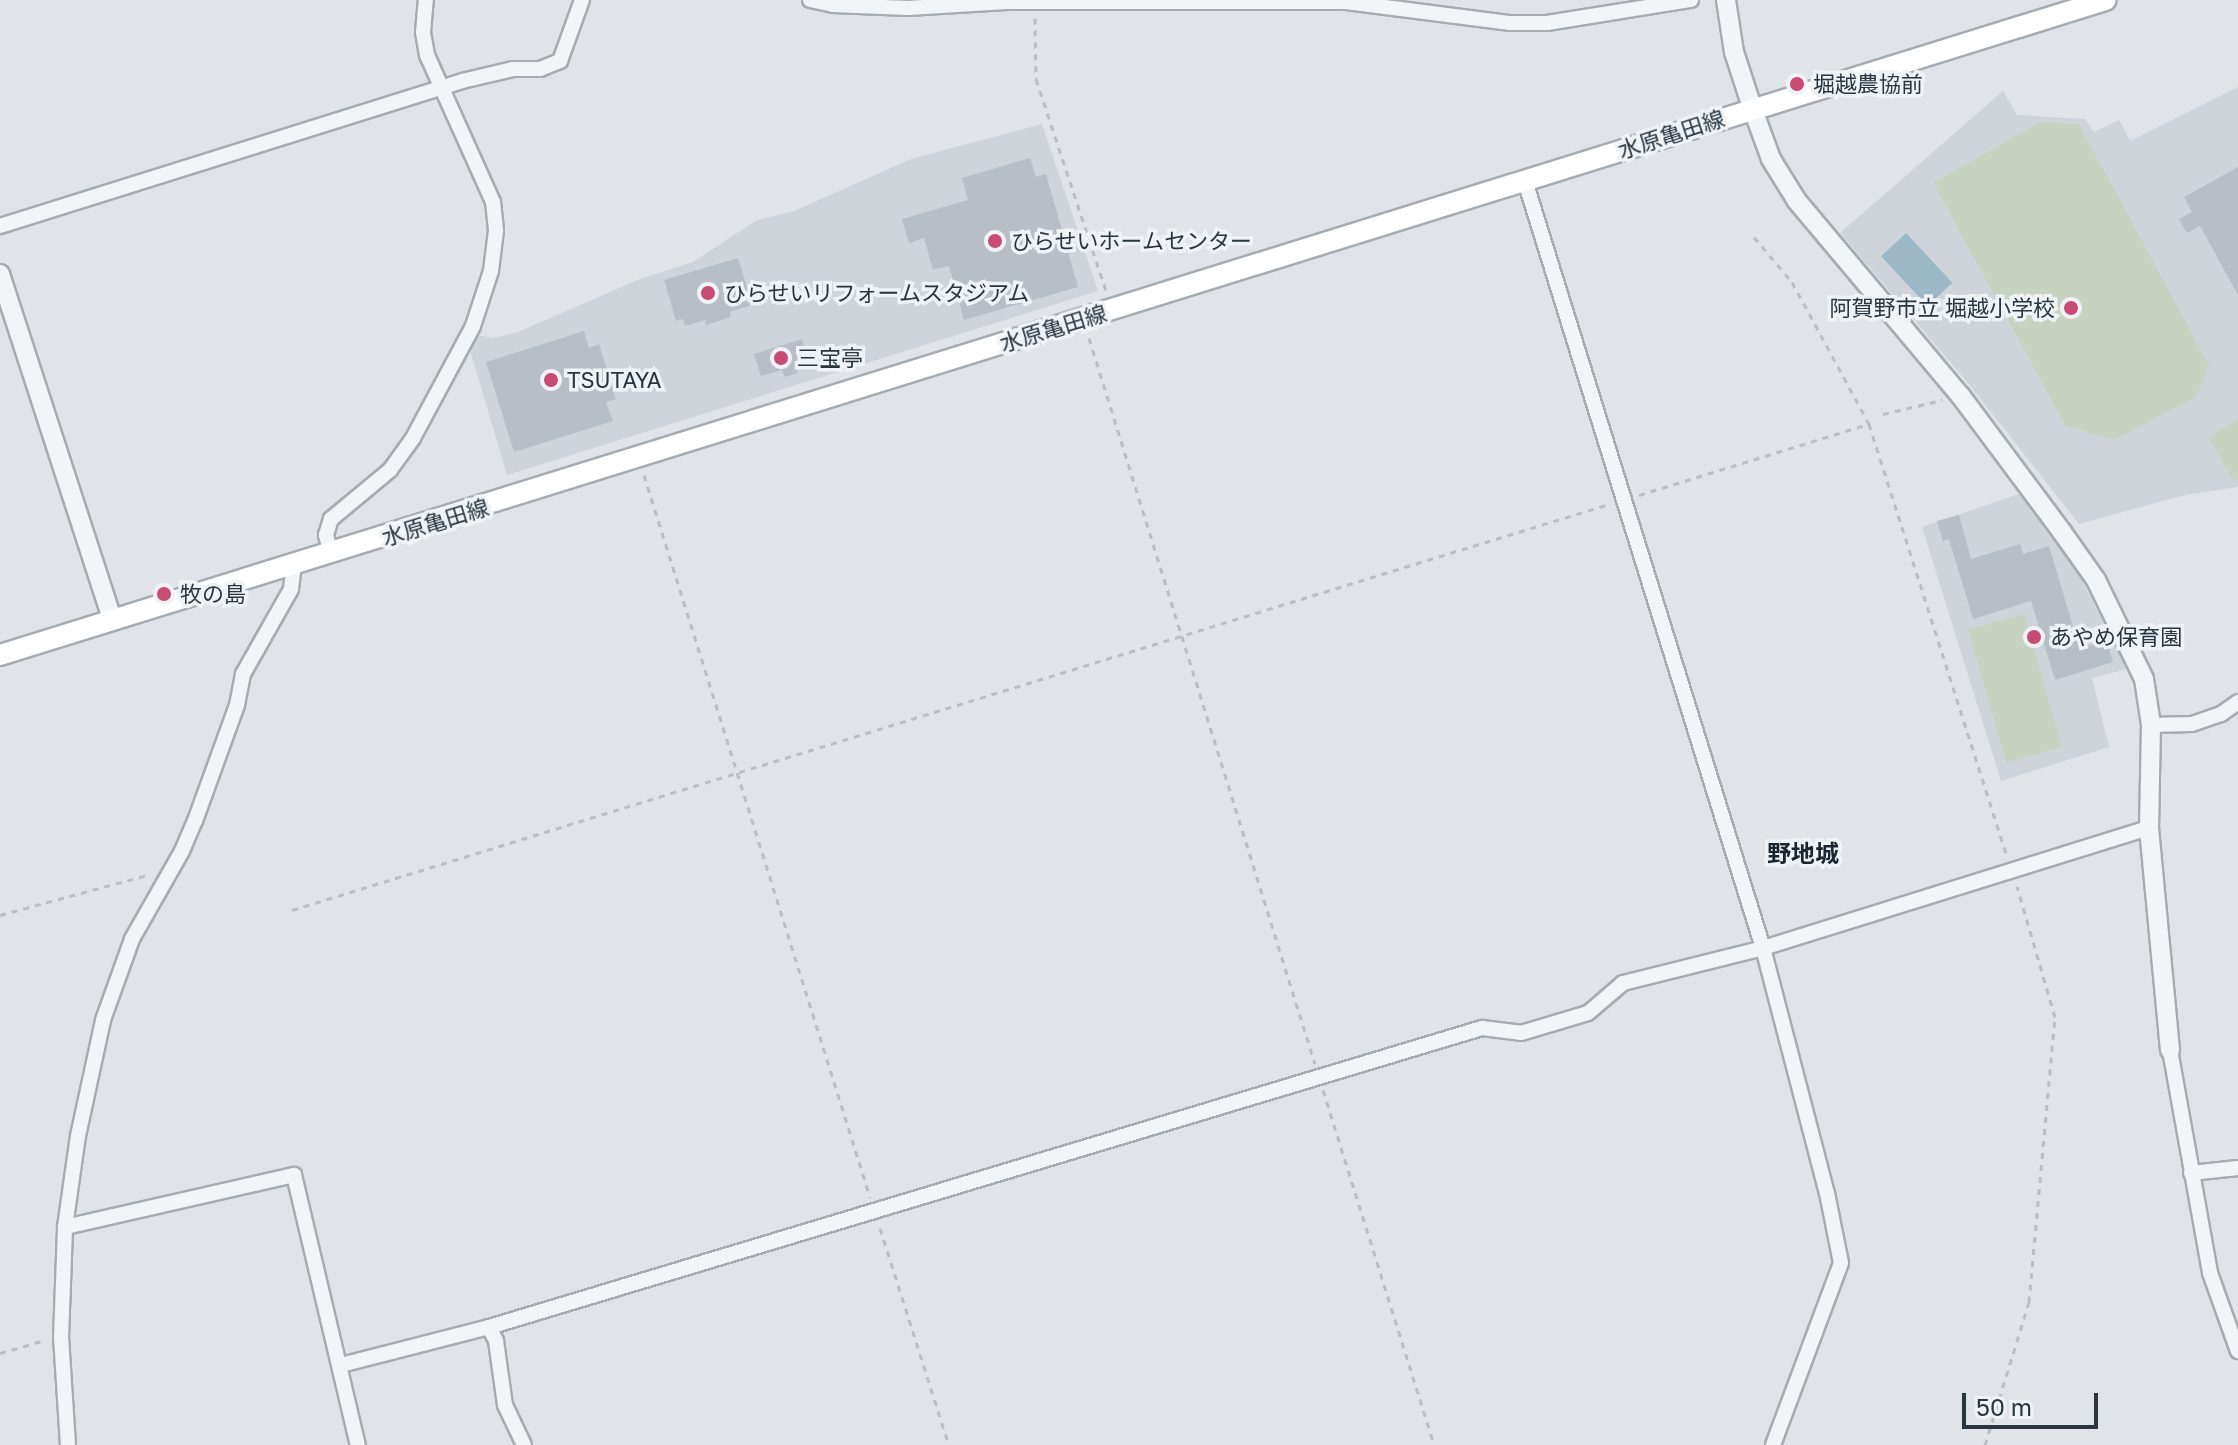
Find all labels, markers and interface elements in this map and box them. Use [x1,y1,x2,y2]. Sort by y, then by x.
place label: 堀越農協前 [1813,71,1923,97]
marker: 堀越農協前 [1788,75,1806,93]
street label: 水原亀田線 [1615,104,1727,164]
place label: ひらせいホームセンター [1011,228,1253,254]
marker: ひらせいホームセンター [986,232,1004,250]
place label: ひらせいリフォームスタジアム [724,280,1032,306]
marker: ひらせいリフォームスタジアム [699,284,717,302]
place label: 阿賀野市立 堀越小学校 [1830,295,2055,321]
street label: 水原亀田線 [997,299,1109,357]
marker: 阿賀野市立 堀越小学校 [2062,299,2080,317]
place label: 三宝亭 [797,345,863,371]
marker: 三宝亭 [772,349,790,367]
place label: TSUTAYA [567,367,662,393]
marker: TSUTAYA [542,371,560,389]
street label: 水原亀田線 [379,493,491,551]
place label: 牧の島 [180,581,246,607]
marker: 牧の島 [155,585,173,603]
place label: あやめ保育園 [2050,624,2182,650]
marker: あやめ保育園 [2025,628,2043,646]
district label: 野地城 [1767,839,1839,867]
scale bar [1966,1377,2102,1427]
text: 50 m [1976,1392,2032,1421]

